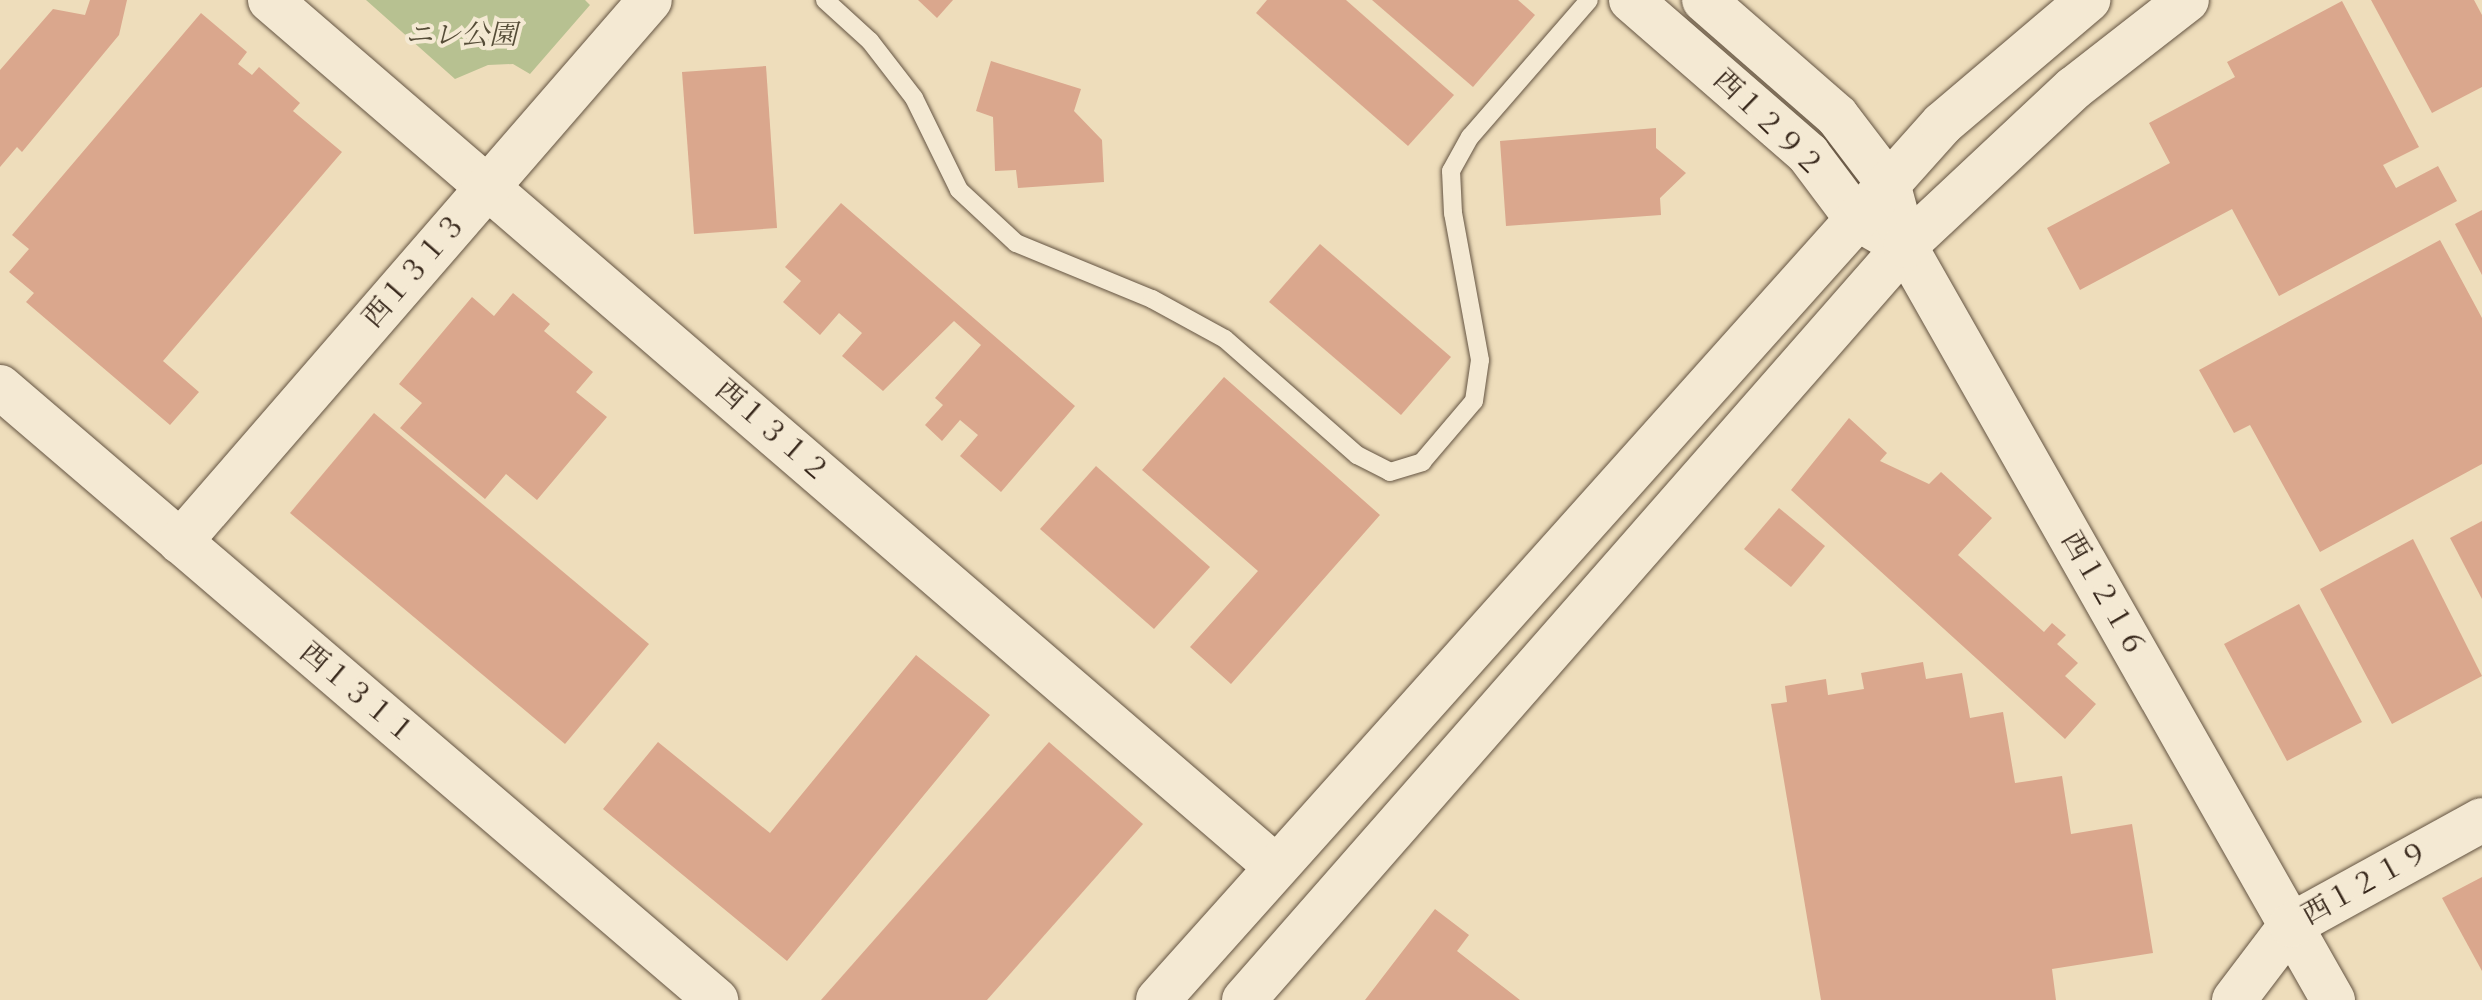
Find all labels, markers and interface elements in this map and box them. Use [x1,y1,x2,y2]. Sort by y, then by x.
park label: ニレ公園 [405,19,517,53]
street label: 西１２９２ [1706,63,1830,185]
street label: 西１３１３ [356,207,474,335]
street label: 西１３１２ [708,373,836,491]
street label: 西１２１６ [2053,526,2153,664]
street label: 西１３１１ [293,636,421,752]
street label: 西１２１９ [2297,835,2435,933]

